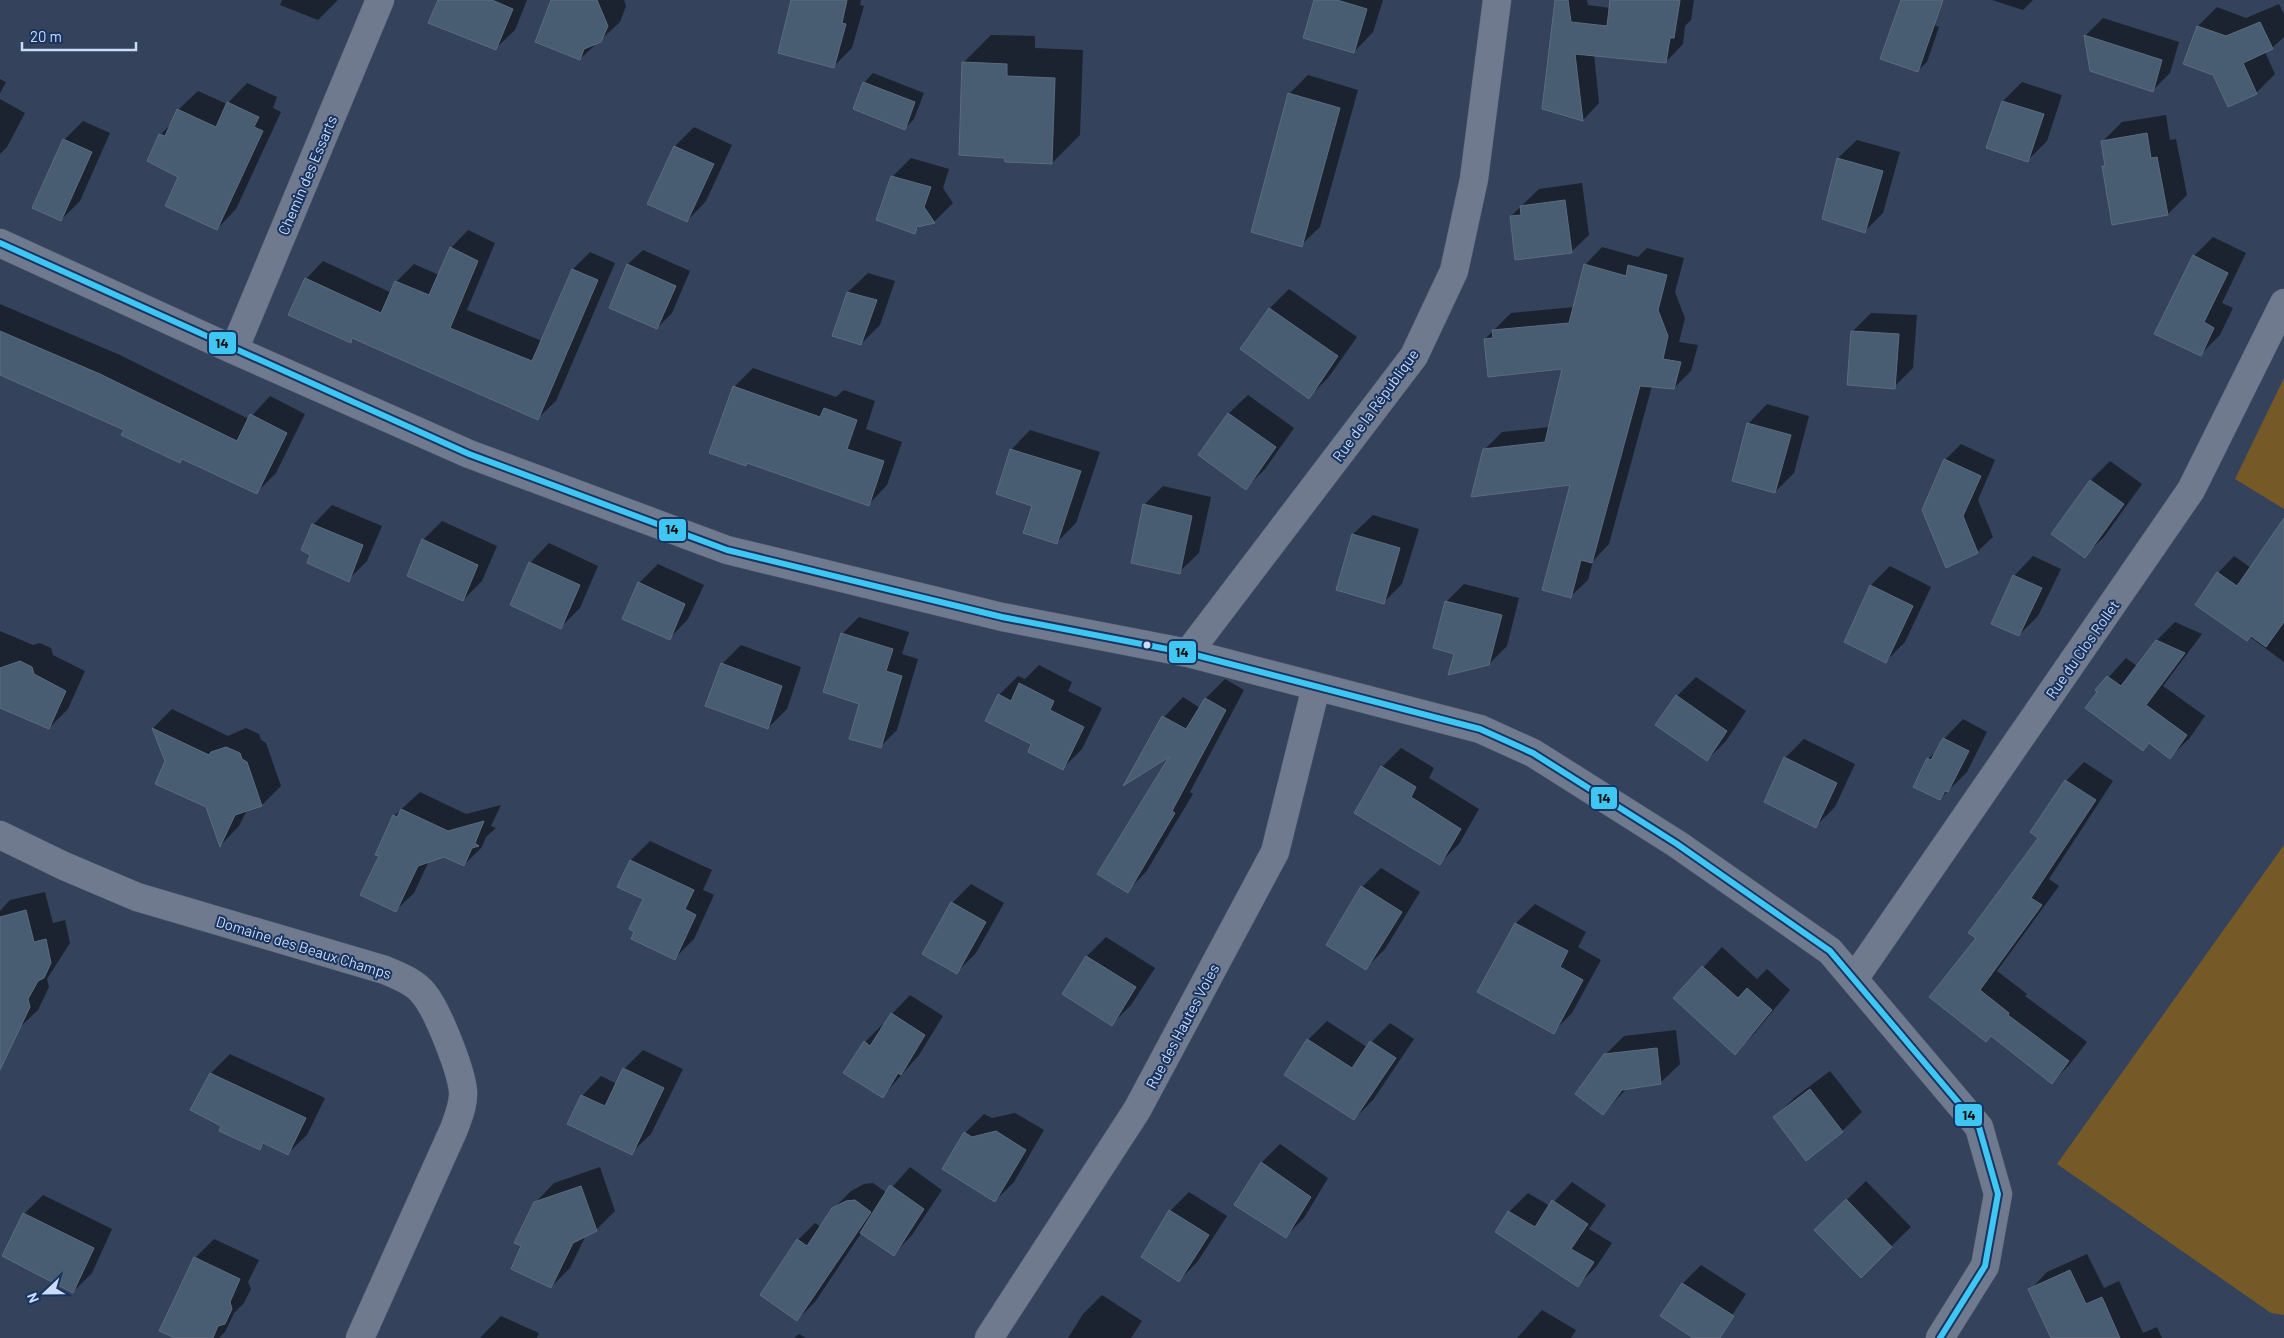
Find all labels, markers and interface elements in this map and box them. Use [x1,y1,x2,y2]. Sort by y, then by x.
scale bar [22,20,136,52]
text: 20 m [30,27,62,45]
street label: Chemin des Essarts [274,113,340,237]
line badge: 14 [208,331,237,355]
text: 14 [215,334,229,351]
street label: Rue de la République [1328,345,1422,465]
line badge: 14 [658,518,687,542]
text: 14 [665,520,679,537]
street label: Rue du Clos Rollet [2041,596,2123,702]
unlabelled marker [1142,640,1152,650]
line badge: 14 [1168,640,1197,664]
text: 14 [1175,643,1189,660]
line badge: 14 [1590,786,1618,810]
text: 14 [1597,789,1611,806]
street label: Domaine des Beaux Champs [214,912,394,982]
street label: Rue des Hautes Voies [1142,961,1222,1091]
line badge: 14 [1954,1103,1983,1127]
text: 14 [1962,1106,1976,1123]
north arrow [20,1268,70,1318]
text: N [23,1291,42,1306]

